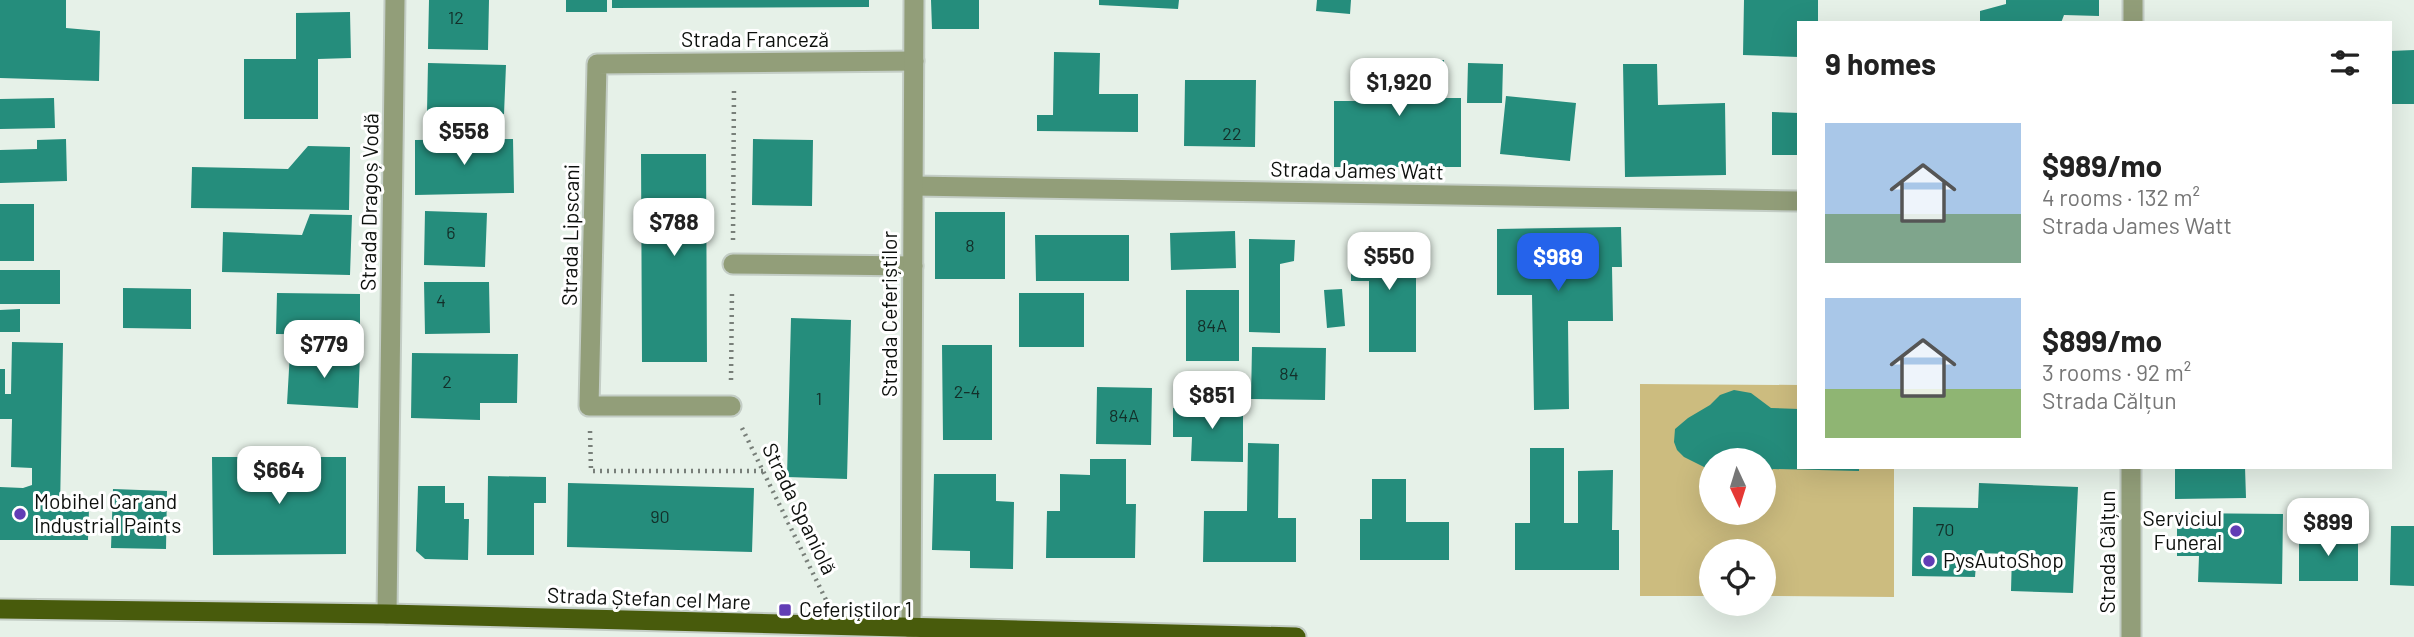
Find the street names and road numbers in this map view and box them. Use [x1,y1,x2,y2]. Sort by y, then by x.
street label: Strada Franceză [681,26,829,51]
street label: Strada Dragoș Vodă [354,113,383,291]
street label: Strada James Watt [1270,155,1444,184]
street label: Strada Lipscani [556,164,583,306]
street label: Strada Ceferiștilor [876,231,901,397]
street label: Strada Spaniolă [758,439,843,578]
street label: Strada Călțun [2094,491,2119,614]
street label: Strada Ștefan cel Mare [547,581,752,614]

